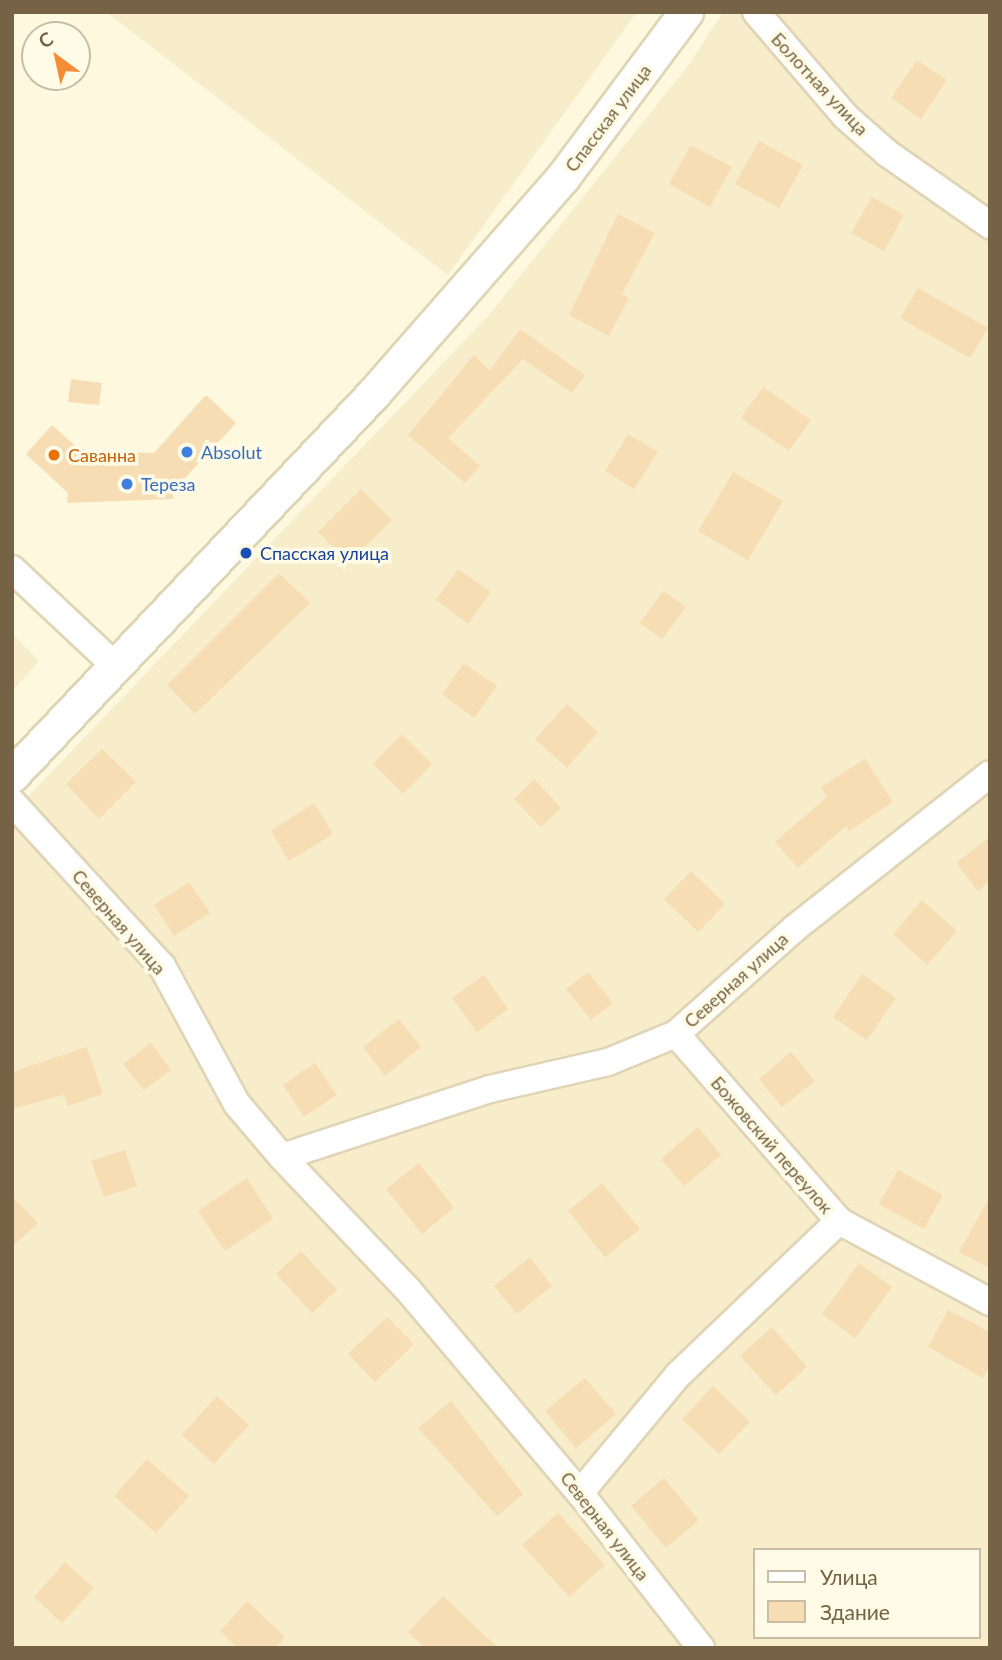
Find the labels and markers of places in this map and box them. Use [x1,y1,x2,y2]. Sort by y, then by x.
place label: Absolut [201,441,262,463]
place label: Саванна [68,444,136,466]
marker: Absolut [179,444,195,460]
marker: Саванна [46,447,62,463]
place label: Тереза [141,473,196,495]
marker: Тереза [119,476,135,492]
place label: Спасская улица [260,542,389,564]
marker: Спасская улица [238,545,254,561]

